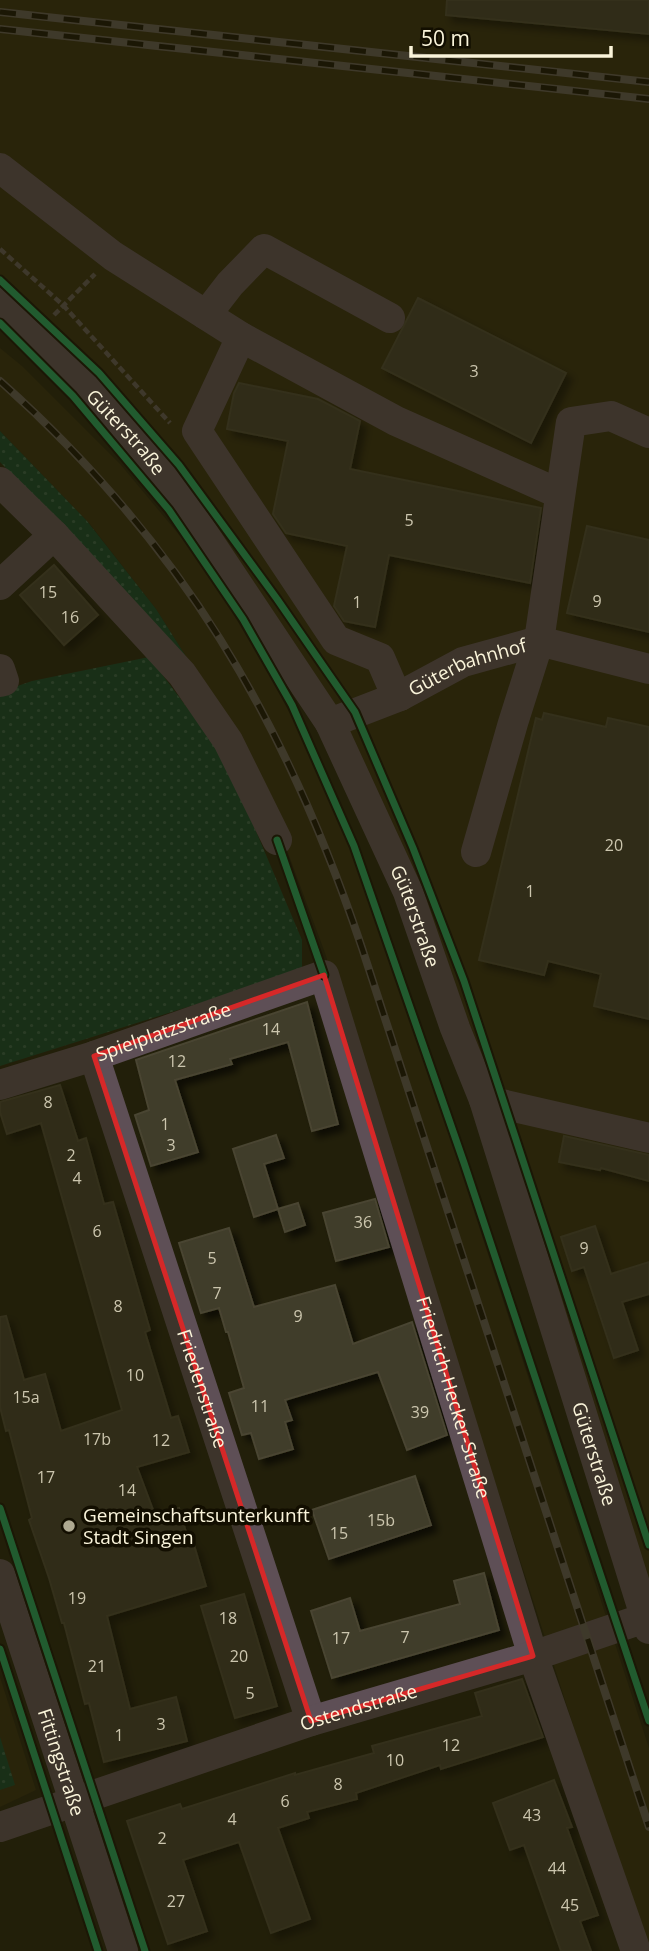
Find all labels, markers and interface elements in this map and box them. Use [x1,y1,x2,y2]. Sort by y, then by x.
scale bar [411,14,610,58]
text: 50 m [421,24,470,52]
house number: 3 [469,360,479,382]
street label: Güterstraße [81,383,172,480]
house number: 5 [404,509,414,531]
house number: 15 [39,581,57,603]
house number: 9 [592,590,602,612]
house number: 1 [352,591,362,613]
house number: 16 [61,606,79,628]
street label: Güterbahnhof [404,632,531,702]
house number: 20 [605,834,623,856]
street label: Güterstraße [384,861,446,971]
house number: 1 [525,880,535,902]
street label: Spielplatzstraße [92,996,235,1067]
house number: 14 [262,1018,280,1040]
house number: 12 [168,1050,186,1072]
house number: 8 [43,1091,53,1113]
house number: 1 [160,1113,170,1135]
house number: 3 [166,1134,176,1156]
house number: 2 [66,1144,76,1166]
house number: 4 [72,1167,82,1189]
house number: 36 [354,1211,372,1233]
house number: 6 [92,1220,102,1242]
house number: 9 [579,1237,589,1259]
house number: 5 [207,1247,217,1269]
house number: 7 [212,1282,222,1304]
street label: Friedrich-Hecker-Straße [410,1293,497,1502]
house number: 8 [113,1295,123,1317]
house number: 9 [293,1305,303,1327]
street label: Friedenstraße [171,1326,234,1452]
house number: 10 [126,1364,144,1386]
house number: 15a [12,1386,40,1408]
house number: 11 [251,1395,269,1417]
street label: Güterstraße [566,1399,623,1509]
house number: 39 [411,1401,429,1423]
house number: 17b [83,1428,111,1450]
house number: 12 [152,1429,170,1451]
house number: 17 [37,1466,55,1488]
house number: 14 [118,1479,136,1501]
place label: Gemeinschaftsunterkunft Stadt Singen [83,1502,310,1550]
house number: 15b [367,1509,395,1531]
marker: Gemeinschaftsunterkunft Stadt Singen [61,1518,77,1534]
house number: 15 [330,1522,348,1544]
house number: 19 [68,1587,86,1609]
house number: 18 [219,1607,237,1629]
house number: 7 [400,1626,410,1648]
house number: 17 [332,1627,350,1649]
house number: 20 [230,1645,248,1667]
house number: 21 [88,1655,106,1677]
street label: Ostendstraße [296,1678,420,1737]
house number: 5 [245,1682,255,1704]
street label: Fittingstraße [32,1705,91,1819]
house number: 3 [156,1713,166,1735]
house number: 1 [114,1724,124,1746]
house number: 12 [442,1734,460,1756]
house number: 10 [386,1749,404,1771]
house number: 8 [333,1773,343,1795]
house number: 6 [280,1790,290,1812]
house number: 43 [523,1804,541,1826]
house number: 4 [227,1808,237,1830]
house number: 2 [157,1827,167,1849]
house number: 44 [548,1857,566,1879]
house number: 27 [167,1890,185,1912]
house number: 45 [561,1894,579,1916]

